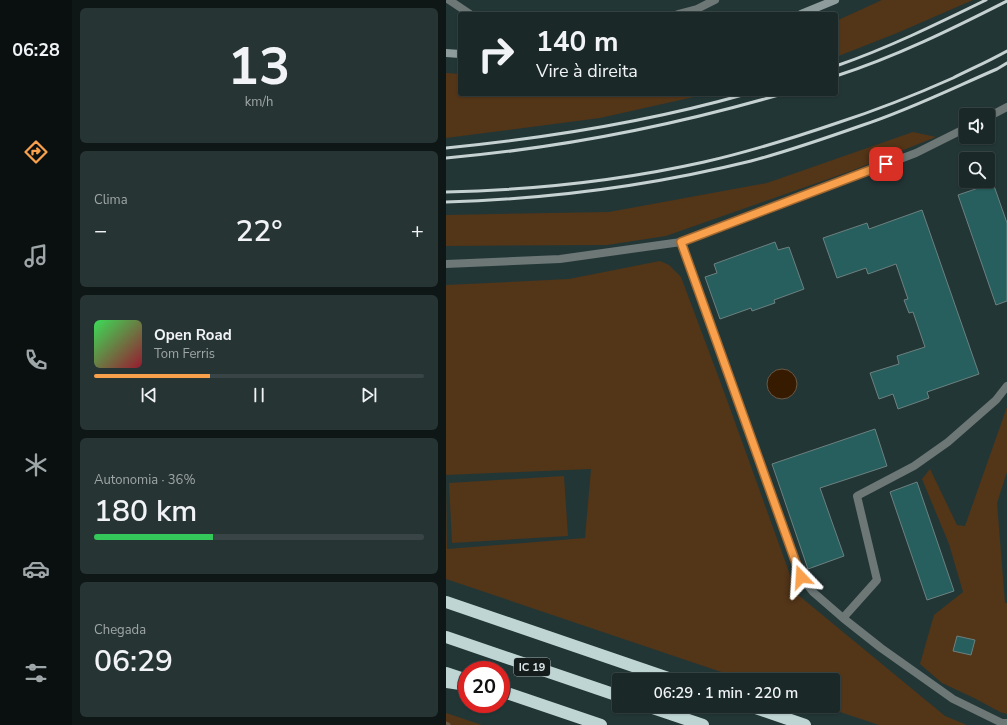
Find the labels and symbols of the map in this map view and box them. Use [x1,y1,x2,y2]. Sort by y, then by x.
pin [869,147,903,181]
position arrow [780,556,822,598]
road number: IC 19 [514,658,550,676]
speed limit sign: 20 [458,661,510,713]

